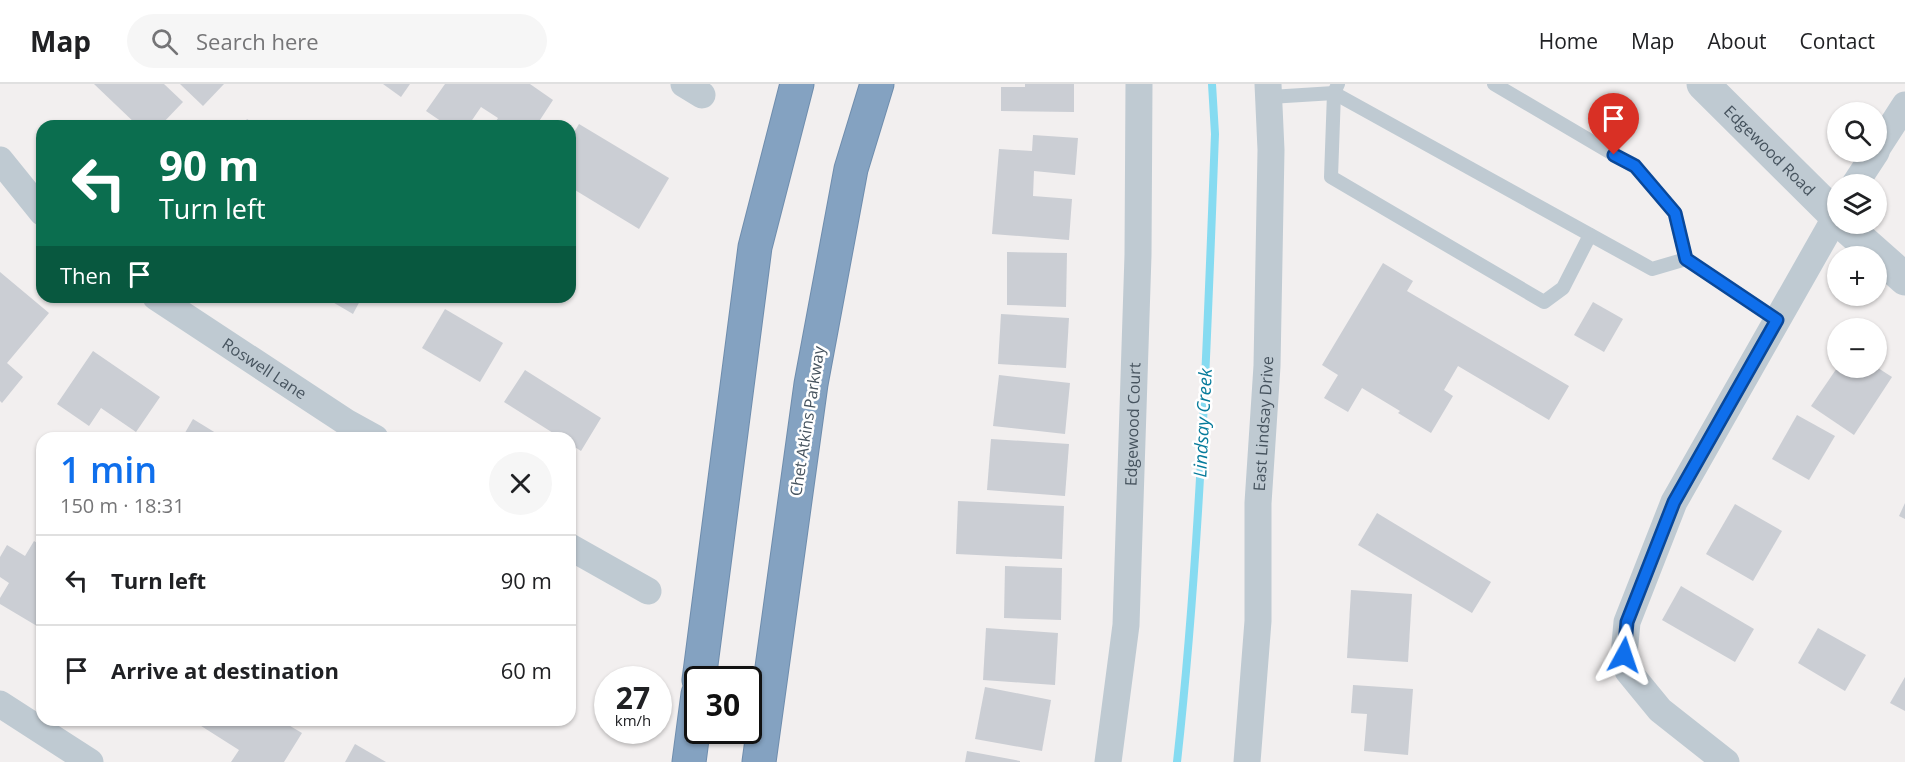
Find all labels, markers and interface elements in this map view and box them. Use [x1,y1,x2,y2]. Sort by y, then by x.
search box [127,14,547,68]
text: Map [30,22,91,60]
icon: search [148,25,181,58]
text: Search here [196,26,319,56]
text: Home [1539,27,1598,55]
text: Map [1631,27,1674,55]
text: About [1707,27,1767,55]
text: Contact [1800,27,1875,55]
pin [1588,93,1639,155]
street label: Edgewood Road [1719,100,1820,200]
icon: arrive [1597,102,1630,135]
map controls [1827,102,1887,378]
button: search [1827,102,1887,162]
text: 90 m [159,136,259,193]
icon: left [60,144,138,222]
button: layers [1827,174,1887,234]
text: Turn left [159,190,266,227]
button: + [1827,246,1887,306]
icon: arrive [123,258,156,291]
text: Then [60,260,111,290]
button: − [1827,318,1887,378]
street label: Roswell Lane [218,333,311,404]
street label: Chet Atkins Parkway [784,344,830,497]
street label: East Lindsay Drive [1248,356,1278,492]
street label: Edgewood Court [1120,362,1146,486]
water label: Lindsay Creek [1187,367,1217,478]
text: 1 min [60,445,157,494]
button: close [489,452,552,515]
text: 150 m · 18:31 [60,492,185,519]
icon: left [60,564,93,597]
text: Turn left [111,565,206,595]
text: 90 m [501,565,552,595]
position arrow [1592,623,1656,687]
icon: arrive [60,654,93,687]
text: Arrive at destination [111,655,339,685]
text: 60 m [501,655,552,685]
speed limit sign: 30 [684,666,762,744]
text: 27 [616,677,650,718]
text: km/h [615,710,651,730]

